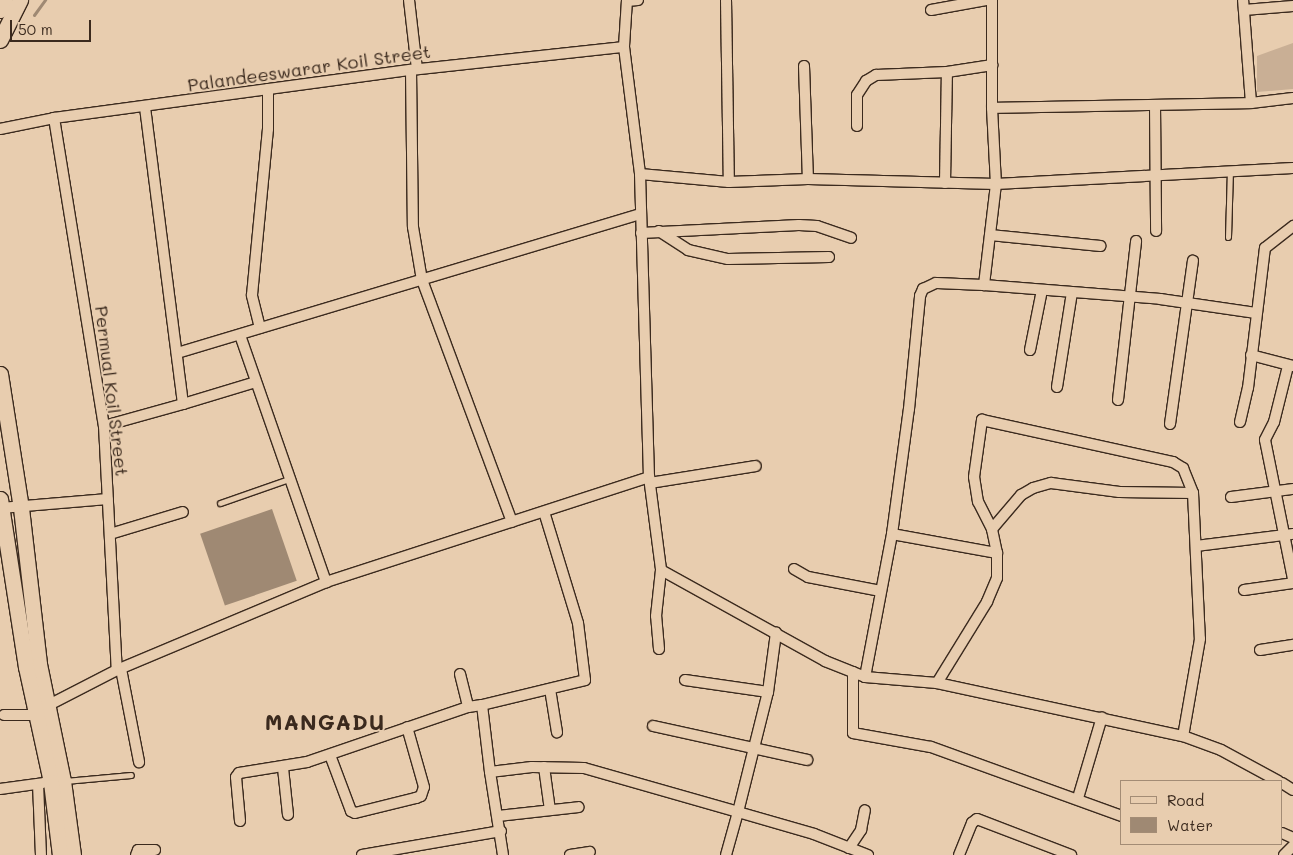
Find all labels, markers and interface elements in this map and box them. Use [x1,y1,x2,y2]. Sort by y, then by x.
scale bar [12,10,94,42]
text: 50 m [18,19,53,39]
street label: Palandeeswarar Koil Street [186,40,432,96]
street label: Permual Koil Street [91,305,133,477]
district label: MANGADU [264,709,386,735]
legend [1120,780,1283,845]
text: Road [1167,790,1204,810]
text: Water [1167,815,1213,835]

